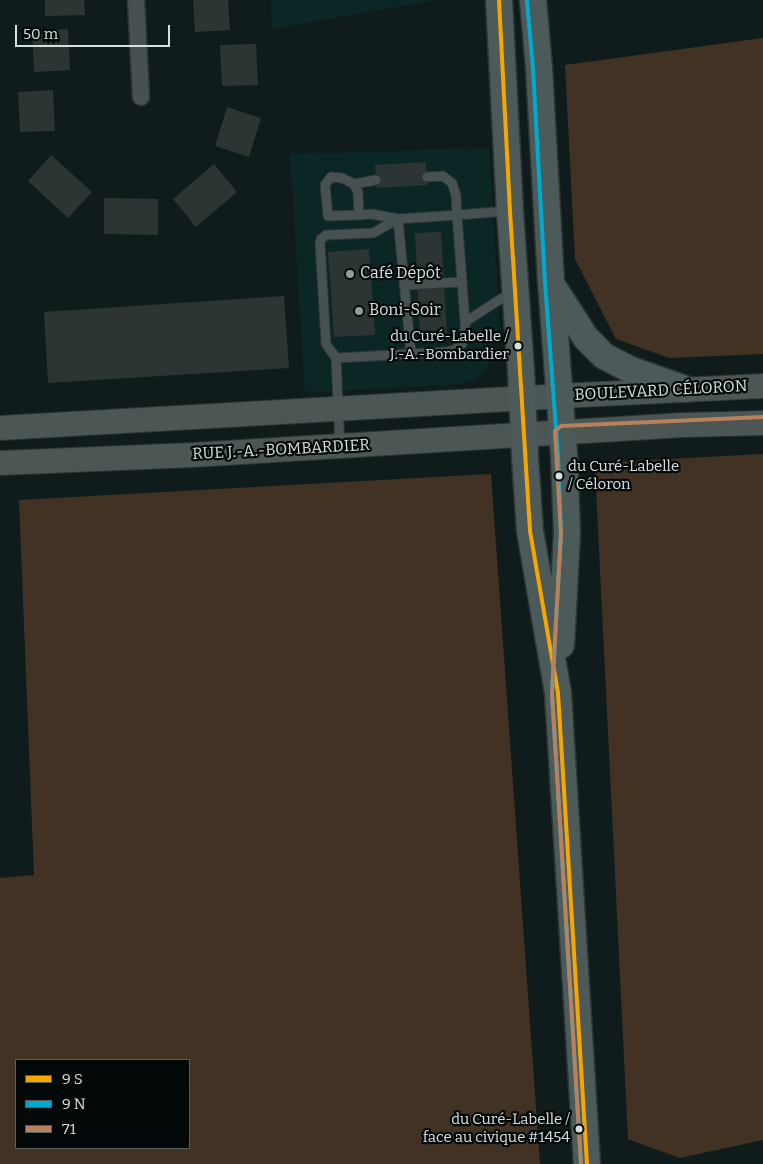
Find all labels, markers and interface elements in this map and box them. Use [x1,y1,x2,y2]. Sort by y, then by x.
scale bar [18,15,172,47]
text: 50 m [23,25,58,43]
place label: Café Dépôt [360,264,441,284]
marker: Café Dépôt [344,268,356,280]
place label: Boni-Soir [369,301,441,321]
marker: Boni-Soir [353,305,365,317]
place label: du Curé-Labelle / J.-A.-Bombardier [390,328,509,363]
marker: du Curé-Labelle / J.-A.-Bombardier [513,341,523,351]
street label: BOULEVARD CÉLORON [574,377,748,405]
street label: RUE J.-A.-BOMBARDIER [192,436,370,464]
place label: du Curé-Labelle / Céloron [568,458,679,493]
marker: du Curé-Labelle / Céloron [554,471,564,481]
legend [15,1059,190,1149]
text: 9 S [62,1070,83,1088]
text: 9 N [62,1095,86,1113]
place label: du Curé-Labelle / face au civique #1454 [423,1111,570,1146]
text: 71 [62,1120,76,1138]
marker: du Curé-Labelle / face au civique #1454 [574,1124,584,1134]

